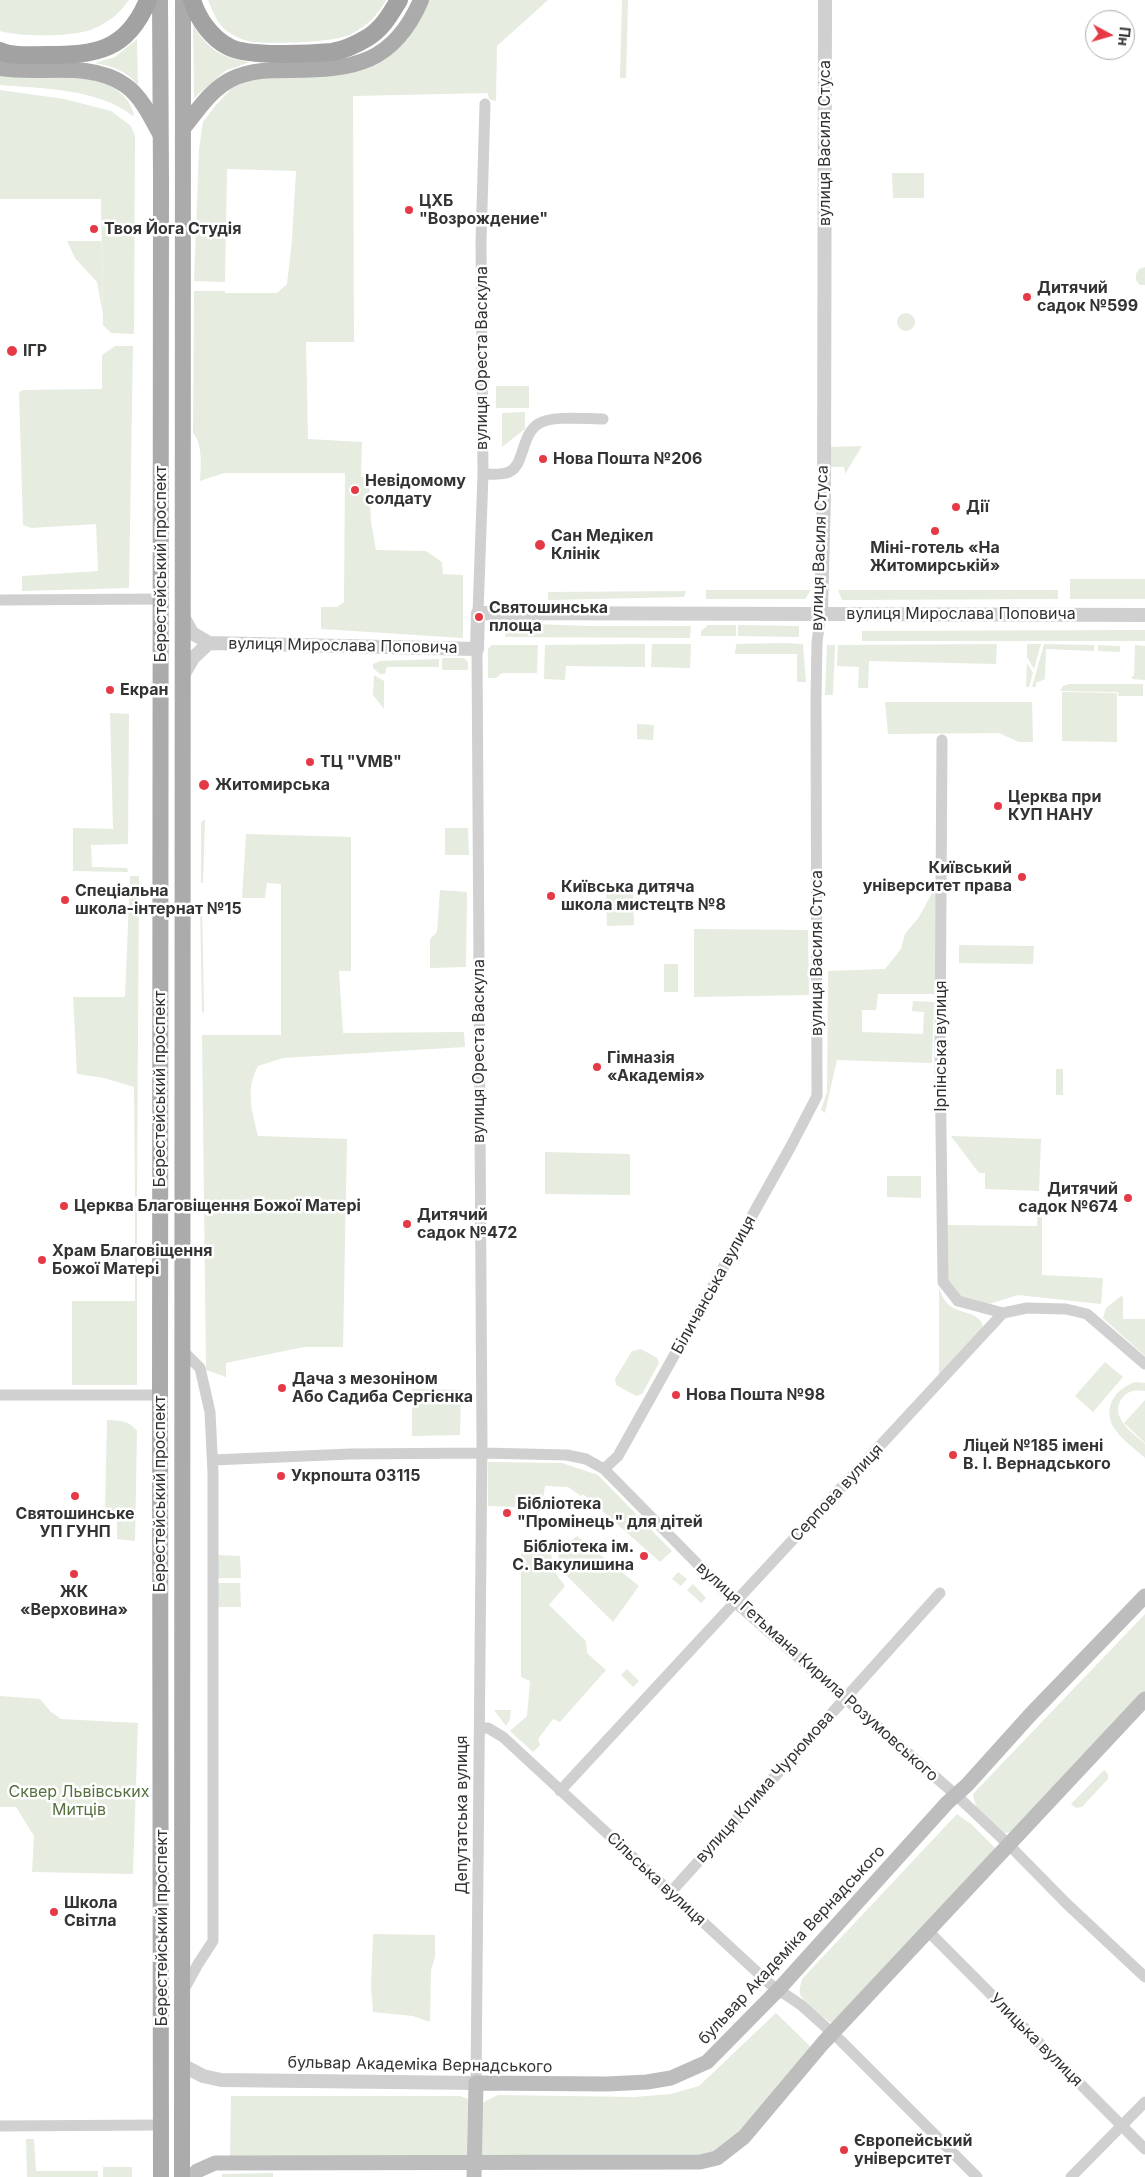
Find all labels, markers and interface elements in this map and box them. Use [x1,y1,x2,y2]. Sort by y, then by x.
north arrow [1085,10,1135,60]
text: Пн [1115,26,1134,47]
street label: вулиця Василя Стуса [815,60,835,226]
place label: ЦХБ "Возрождение" [419,191,548,229]
marker: ЦХБ "Возрождение" [403,204,415,216]
place label: Твоя Йога Студiя [104,219,241,239]
marker: Твоя Йога Студiя [88,223,100,235]
street label: вулиця Ореста Васкула [472,266,492,450]
place label: Дитячий садок №599 [1037,278,1138,316]
marker: Дитячий садок №599 [1021,291,1033,303]
place label: ІГР [23,341,47,361]
marker: ІГР [5,344,19,358]
place label: Нова Пошта №206 [553,449,703,469]
marker: Нова Пошта №206 [537,453,549,465]
street label: вулиця Василя Стуса [808,465,832,631]
street label: Берестейський проспект [151,466,171,662]
place label: Невідомому солдату [365,471,466,509]
marker: Невідомому солдату [349,484,361,496]
place label: Дії [966,497,989,517]
marker: Дії [950,501,962,513]
marker: Міні-готель «На Житомирській» [929,525,941,537]
place label: Сан Медікел Клінік [551,526,654,564]
marker: Сан Медікел Клінік [533,538,547,552]
place label: Міні-готель «На Житомирській» [870,538,1000,576]
place label: Святошинська площа [489,598,608,636]
street label: вулиця Мирослава Поповича [846,604,1076,624]
marker: Святошинська площа [473,611,485,623]
street label: вулиця Мирослава Поповича [228,634,458,658]
place label: Екран [120,680,169,700]
marker: Екран [104,684,116,696]
place label: ТЦ "VMB" [320,752,402,772]
marker: ТЦ "VMB" [304,756,316,768]
place label: Житомирська [215,775,330,795]
marker: Житомирська [197,778,211,792]
place label: Церква при КУП НАНУ [1008,787,1101,825]
marker: Церква при КУП НАНУ [992,800,1004,812]
place label: Київський університет права [863,858,1012,896]
street label: вулиця Василя Стуса [807,870,827,1036]
marker: Київський університет права [1016,871,1028,883]
place label: Київська дитяча школа мистецтв №8 [561,877,726,915]
place label: Спеціальна школа-інтернат №15 [75,881,242,919]
marker: Київська дитяча школа мистецтв №8 [545,890,557,902]
marker: Спеціальна школа-інтернат №15 [59,894,71,906]
street label: вулиця Ореста Васкула [469,959,489,1143]
street label: Ірпінська вулиця [931,980,951,1112]
street label: Берестейський проспект [150,991,170,1187]
place label: Гімназія «Академія» [607,1048,705,1086]
marker: Гімназія «Академія» [591,1061,603,1073]
place label: Дитячий садок №674 [1018,1179,1118,1217]
marker: Дитячий садок №674 [1122,1192,1134,1204]
place label: Церква Благовіщення Божої Матері [74,1196,361,1216]
marker: Церква Благовіщення Божої Матері [58,1200,70,1212]
place label: Дитячий садок №472 [417,1205,517,1243]
street label: Біличанська вулиця [668,1212,760,1358]
marker: Дитячий садок №472 [401,1218,413,1230]
place label: Храм Благовіщення Божої Матері [52,1241,212,1279]
marker: Храм Благовіщення Божої Матері [36,1254,48,1266]
place label: Дача з мезоніном Або Садиба Сергієнка [292,1369,473,1407]
marker: Дача з мезоніном Або Садиба Сергієнка [276,1382,288,1394]
place label: Нова Пошта №98 [686,1385,825,1405]
marker: Нова Пошта №98 [670,1389,682,1401]
street label: Берестейський проспект [150,1396,170,1592]
place label: Ліцей №185 імені В. І. Вернадського [963,1436,1111,1474]
street label: Серпова вулиця [787,1440,887,1546]
marker: Ліцей №185 імені В. І. Вернадського [947,1449,959,1461]
place label: Укрпошта 03115 [291,1466,420,1486]
marker: Укрпошта 03115 [275,1470,287,1482]
marker: Святошинське УП ГУНП [69,1490,81,1502]
place label: Бібліотека "Промінець" для дітей [517,1494,703,1532]
place label: Святошинське УП ГУНП [16,1504,134,1542]
marker: Бібліотека "Промінець" для дітей [501,1507,513,1519]
place label: Бібліотека ім. С. Вакулишина [512,1537,634,1575]
marker: Бібліотека ім. С. Вакулишина [638,1550,650,1562]
street label: вулиця Гетьмана Кирила Розумовського [692,1558,942,1786]
marker: ЖК «Верховина» [68,1568,80,1580]
place label: ЖК «Верховина» [20,1582,128,1620]
street label: вулиця Клима Чурюмова [692,1707,838,1867]
street label: Депутатська вулиця [452,1735,472,1895]
park label: Сквер Львівських Митців [9,1782,149,1820]
street label: Сільська вулиця [603,1828,709,1930]
street label: Берестейський проспект [152,1830,172,2026]
street label: бульвар Академіка Вернадського [695,1842,889,2048]
place label: Школа Світла [64,1893,118,1931]
marker: Школа Світла [48,1906,60,1918]
street label: Улицька вулиця [985,1989,1087,2091]
street label: бульвар Академіка Вернадського [287,2053,553,2077]
place label: Європейський університет [854,2131,972,2169]
marker: Європейський університет [838,2144,850,2156]

